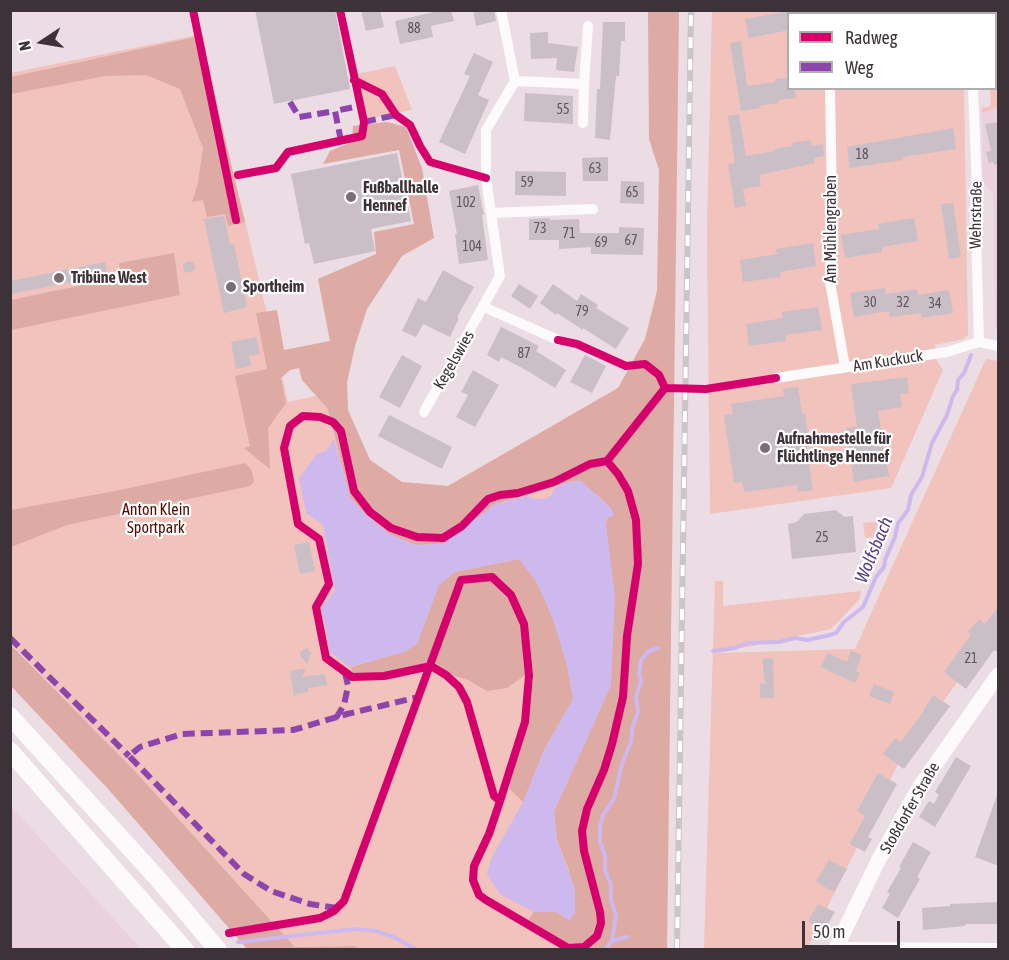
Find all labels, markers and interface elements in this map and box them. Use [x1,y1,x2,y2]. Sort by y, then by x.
north arrow [12,12,72,72]
legend [787,12,997,90]
house number: 88 [407,21,421,37]
text: Radweg [845,27,897,48]
text: N [15,39,34,52]
text: Weg [845,57,873,78]
house number: 55 [556,102,570,118]
house number: 18 [855,147,869,163]
house number: 63 [588,161,602,177]
house number: 59 [520,175,534,191]
street label: Am Mühlengraben [821,175,841,283]
place label: Fußballhalle Hennef [363,178,439,216]
street label: Wehrstraße [966,181,986,249]
house number: 65 [625,185,639,201]
marker: Fußballhalle Hennef [344,190,358,204]
house number: 102 [456,195,476,211]
house number: 73 [533,221,547,237]
house number: 71 [562,226,576,242]
house number: 67 [624,233,638,249]
house number: 69 [594,235,608,251]
house number: 104 [462,239,482,255]
place label: Tribüne West [71,268,147,288]
marker: Tribüne West [52,271,66,285]
place label: Sportheim [243,277,304,297]
marker: Sportheim [224,280,238,294]
house number: 30 [863,295,877,311]
house number: 32 [896,295,910,311]
house number: 34 [928,296,942,312]
house number: 79 [575,304,589,320]
street label: Kegelswies [430,327,478,393]
house number: 87 [517,346,531,362]
street label: Am Kuckuck [852,346,924,376]
place label: Aufnahmestelle für Flüchtlinge Hennef [777,429,891,467]
marker: Aufnahmestelle für Flüchtlinge Hennef [758,441,772,455]
park label: Anton Klein Sportpark [122,500,190,538]
water label: Wolfsbach [851,514,897,586]
house number: 25 [815,530,829,546]
house number: 21 [964,651,978,667]
street label: Stoßdorfer Straße [876,759,944,857]
scale bar [805,909,902,947]
text: 50 m [813,921,845,942]

